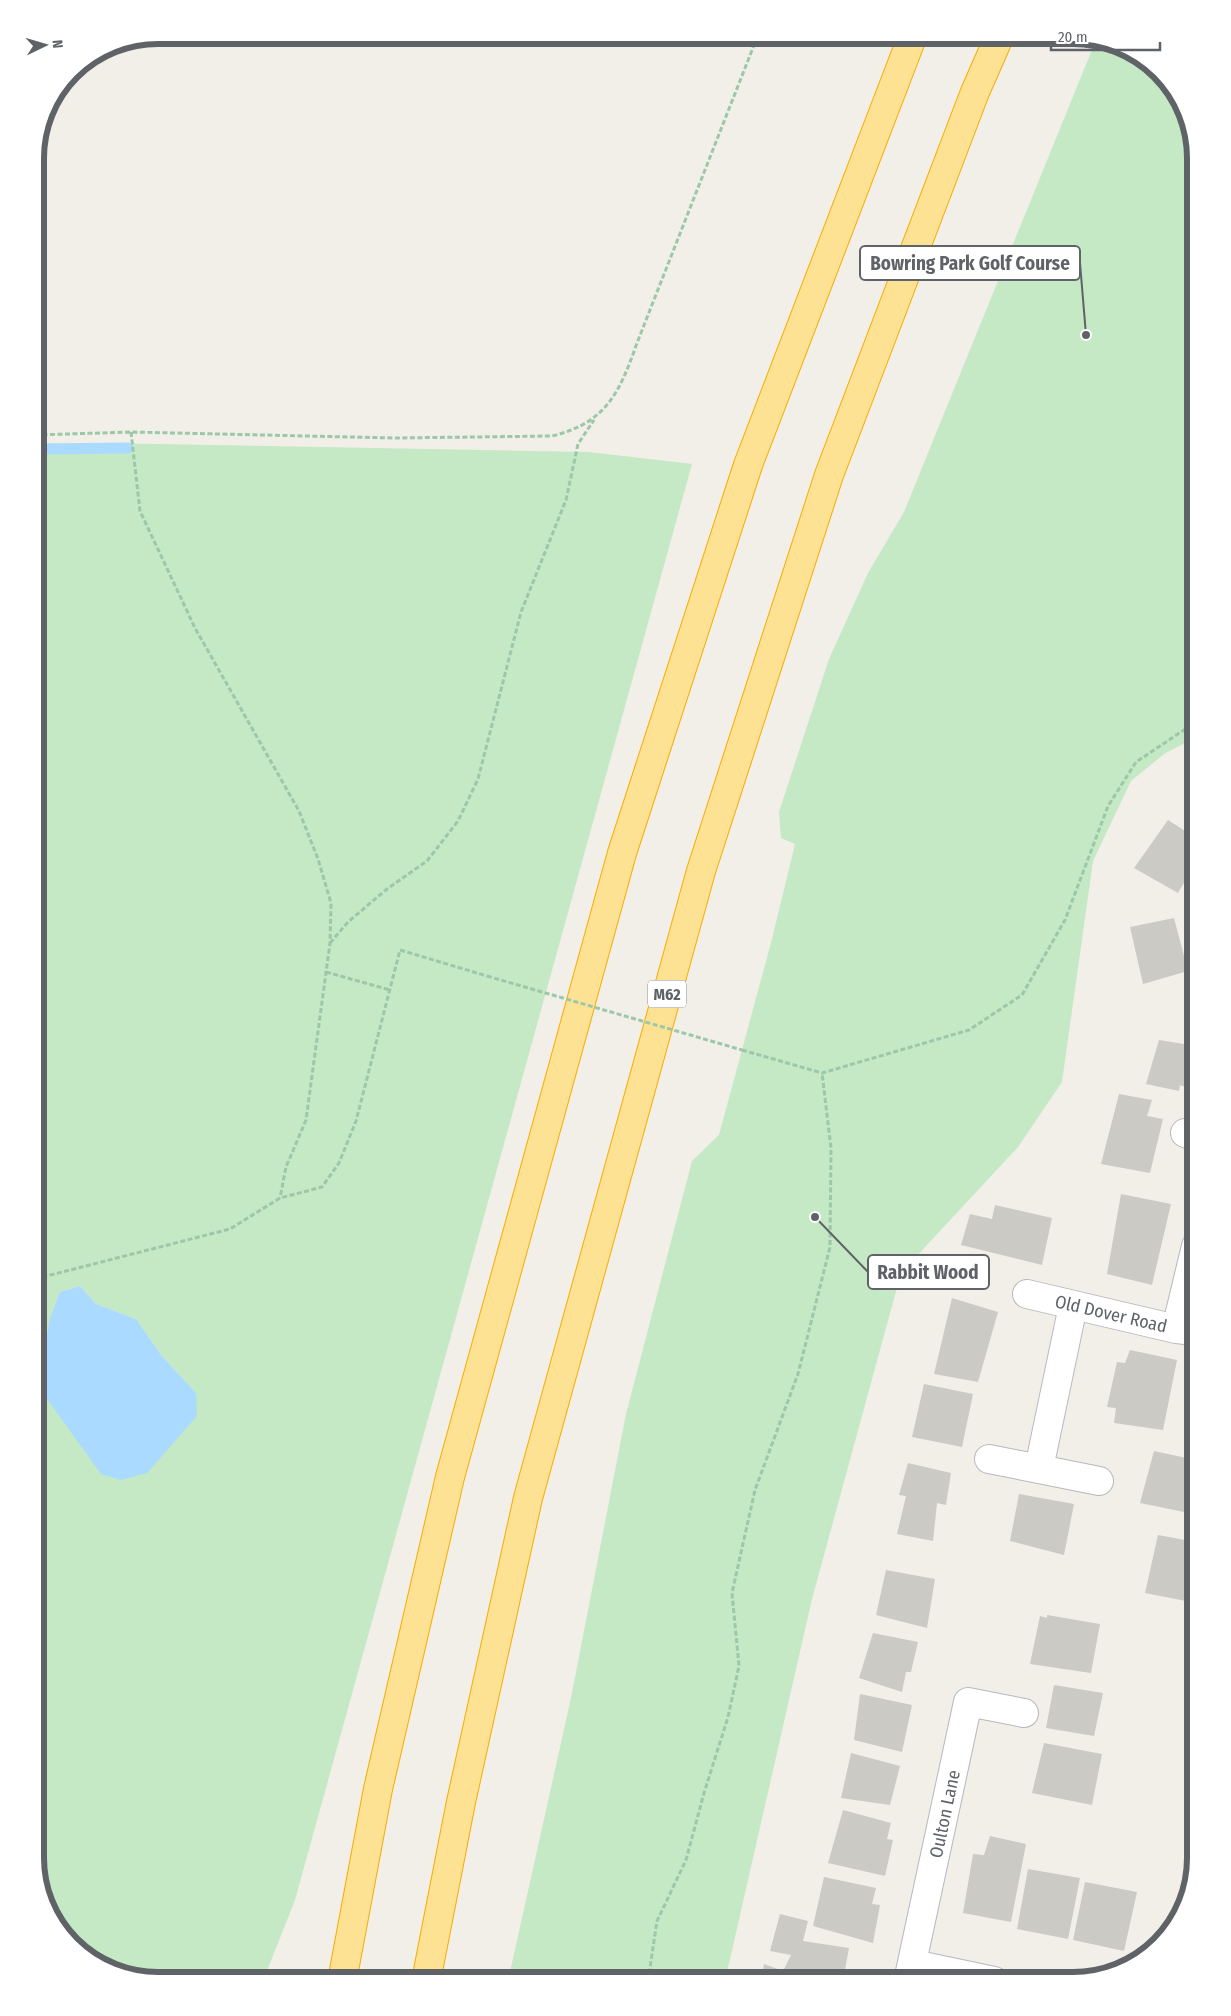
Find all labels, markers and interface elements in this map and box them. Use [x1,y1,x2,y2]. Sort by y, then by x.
north arrow [20,20,70,70]
scale bar [1051,20,1160,52]
text: 20 m [1058,28,1088,46]
text: N [49,39,66,49]
callout: Bowring Park Golf Course [860,246,1080,280]
text: Bowring Park Golf Course [870,252,1070,275]
road number: M62 [648,981,686,1008]
callout: Rabbit Wood [868,1255,989,1289]
text: Rabbit Wood [877,1261,979,1284]
street label: Old Dover Road [1053,1290,1169,1338]
street label: Oulton Lane [925,1768,965,1860]

